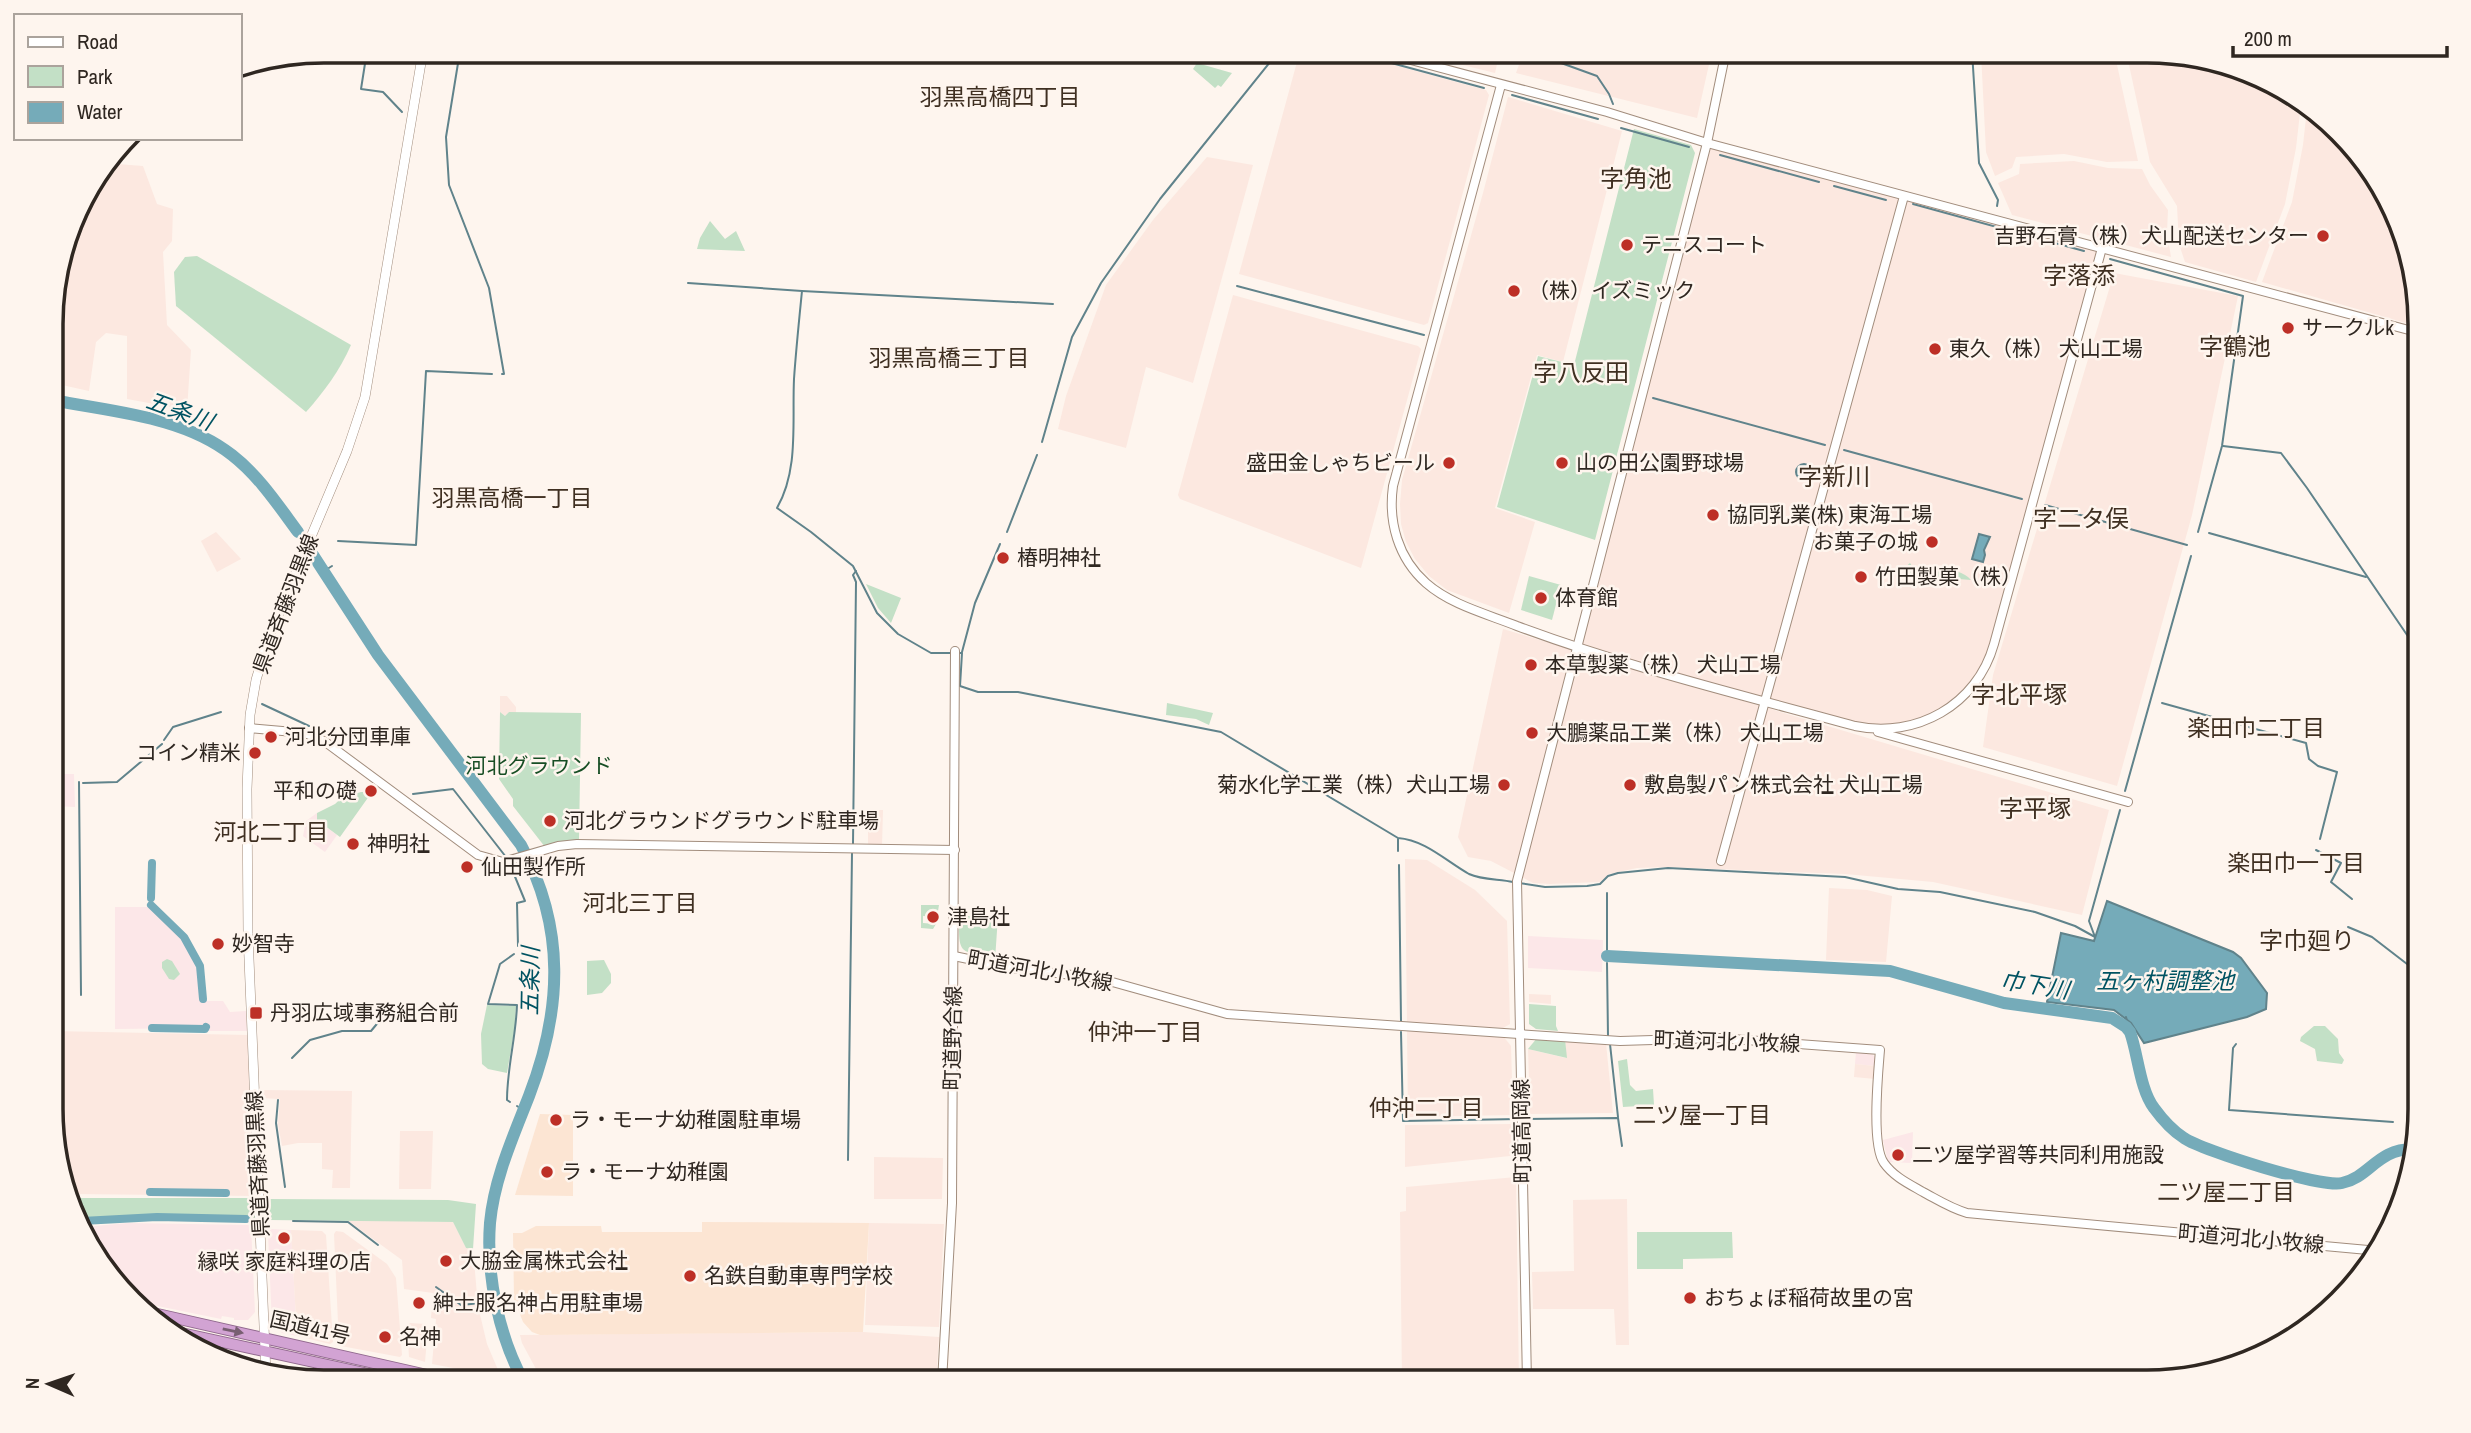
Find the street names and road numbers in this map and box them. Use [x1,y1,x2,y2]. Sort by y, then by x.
street label: 県道斉藤羽黒線 [246,530,325,678]
street label: 町道河北小牧線 [965,943,1115,998]
street label: 町道野合線 [937,985,968,1091]
street label: 町道河北小牧線 [1653,1024,1801,1059]
street label: 町道高岡線 [1506,1078,1537,1184]
street label: 県道斉藤羽黒線 [239,1090,276,1238]
street label: 町道河北小牧線 [2177,1218,2326,1259]
street label: 国道41号 [267,1304,353,1351]

